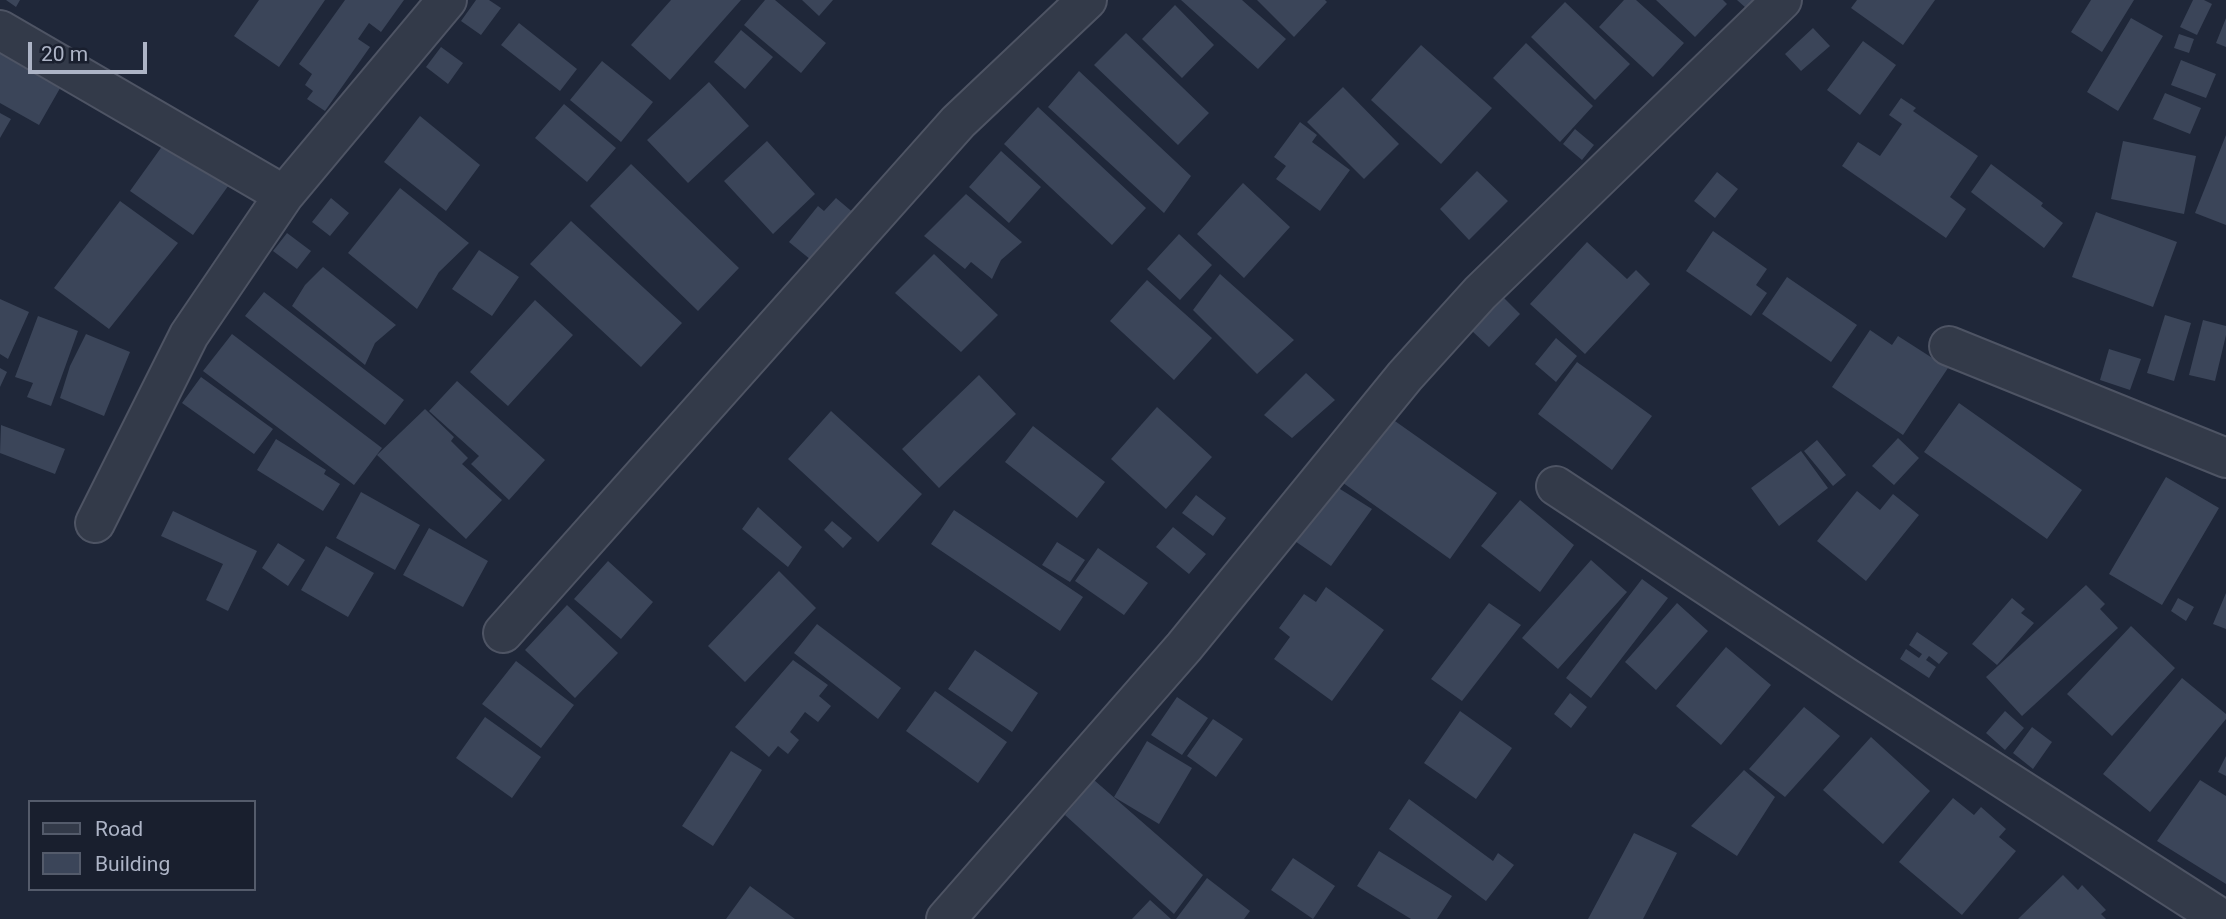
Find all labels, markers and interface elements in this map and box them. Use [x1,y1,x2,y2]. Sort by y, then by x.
scale bar [32,28,150,72]
text: 20 m [41,42,88,66]
legend [28,800,256,891]
text: Road [95,817,143,841]
text: Building [95,852,170,876]

